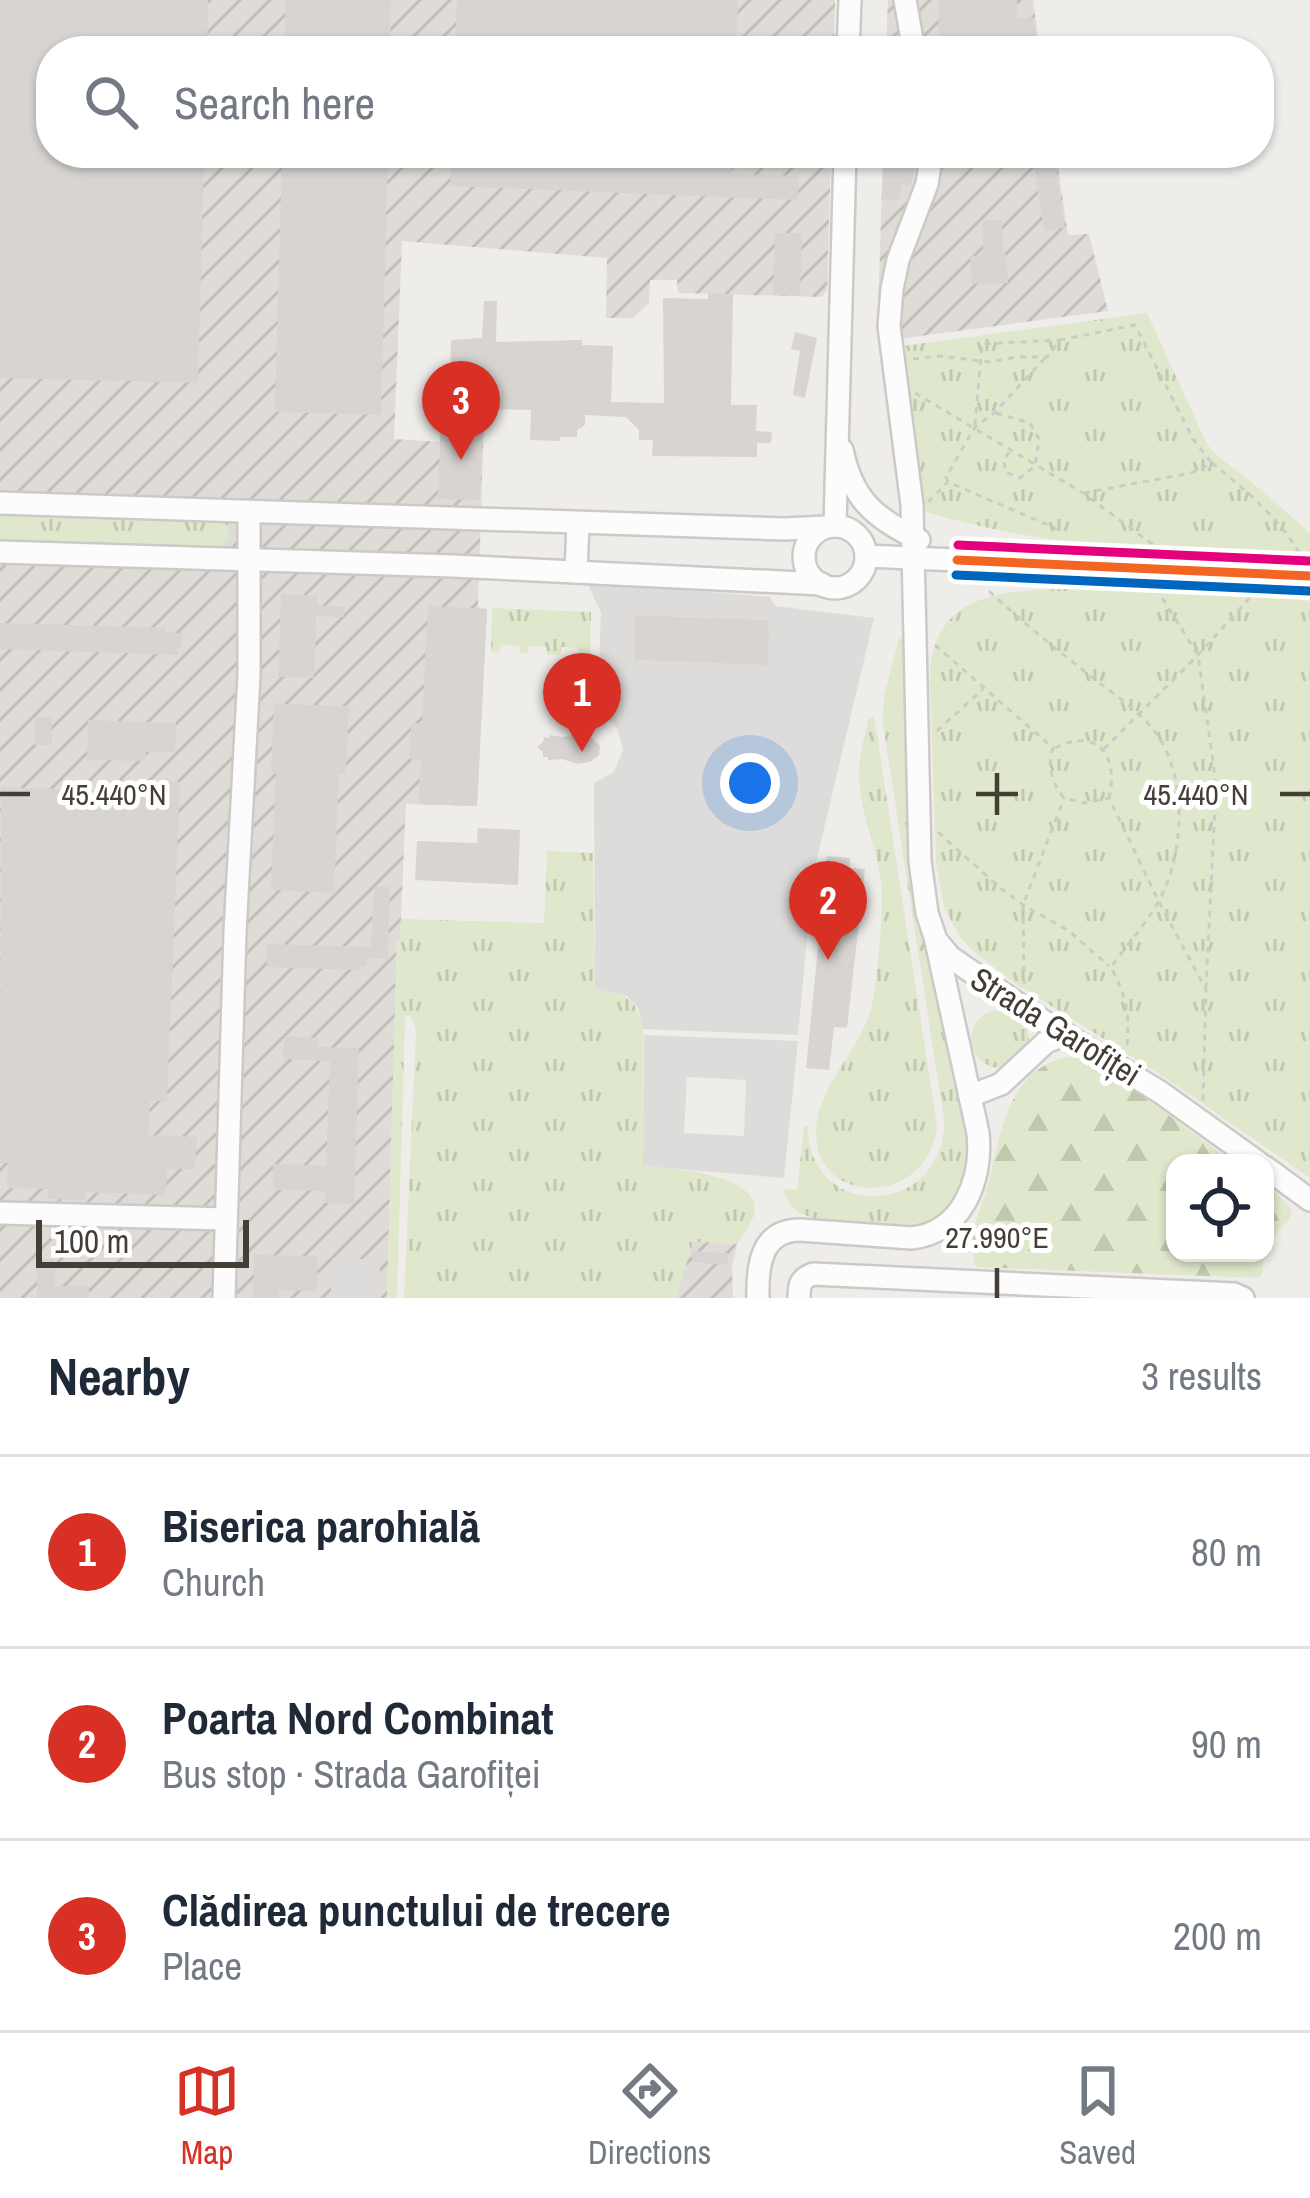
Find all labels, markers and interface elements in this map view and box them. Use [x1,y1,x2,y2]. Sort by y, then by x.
search box [36,36,1274,168]
icon: search [78,69,144,135]
text: Search here [174,72,375,133]
pin: 3 [422,361,500,460]
pin: 1 [543,653,621,752]
your location [720,753,780,813]
text: 45.440°N [62,774,167,814]
text: 45.440°N [1144,774,1249,814]
pin: 2 [789,861,867,960]
street label: Strada Garofiței [963,956,1149,1096]
map controls [1166,1154,1274,1262]
button: locate [1166,1154,1274,1262]
scale bar [36,1214,249,1267]
text: 27.990°E [945,1217,1049,1257]
text: 100 m [54,1219,129,1263]
text: Nearby [48,1342,190,1411]
text: 3 results [1141,1350,1262,1402]
text: Biserica parohială [162,1495,480,1556]
text: 1 [78,1526,96,1578]
text: 80 m [1191,1526,1262,1578]
text: Church [162,1556,265,1608]
text: Poarta Nord Combinat [162,1687,554,1748]
text: 2 [78,1718,96,1770]
text: 90 m [1191,1718,1262,1770]
text: Bus stop · Strada Garofiței [162,1748,541,1800]
text: Clădirea punctului de trecere [162,1879,671,1940]
text: 3 [78,1910,96,1962]
text: 200 m [1173,1910,1262,1962]
text: Place [162,1940,242,1992]
tab: Map [174,2058,240,2174]
tab: Directions [588,2058,711,2174]
tab: Saved [1059,2058,1136,2174]

